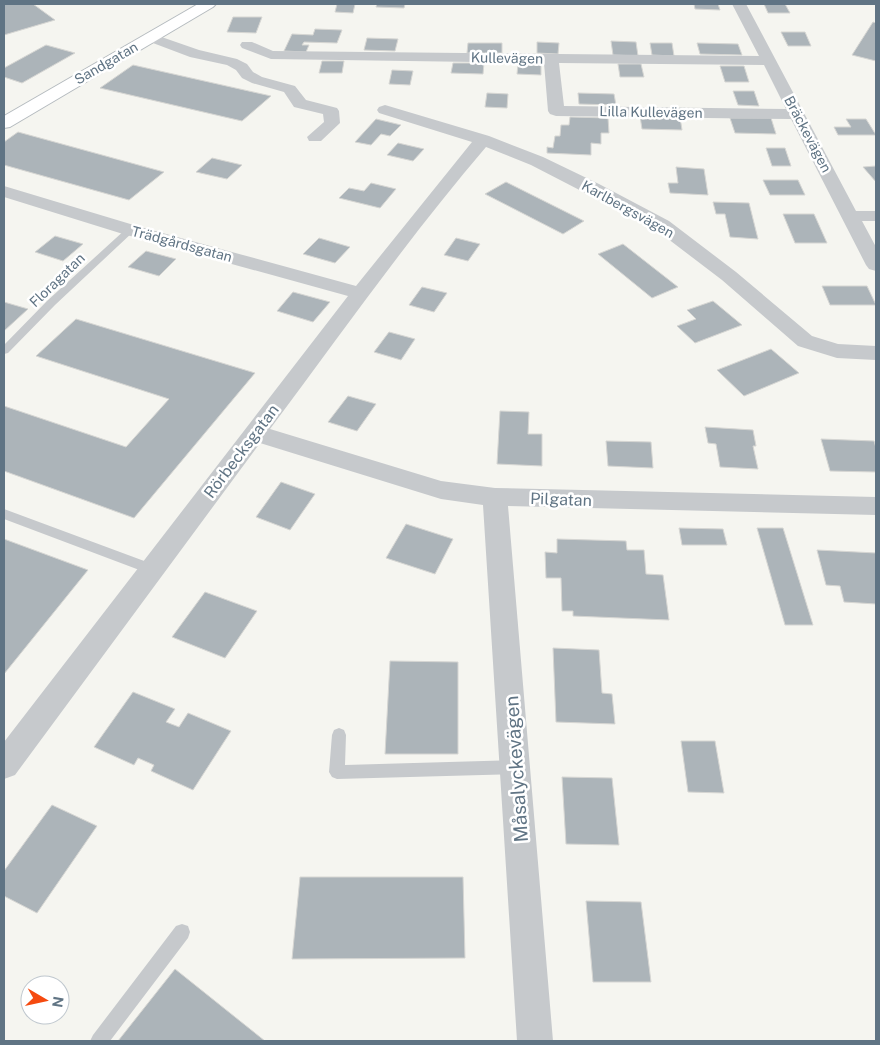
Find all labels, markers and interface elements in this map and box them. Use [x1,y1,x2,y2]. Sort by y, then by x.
street label: Sandgatan [71,38,141,88]
street label: Kullevägen [471,49,543,67]
street label: Bräckevägen [781,93,835,175]
street label: Lilla Kullevägen [599,103,703,121]
street label: Karlbergsvägen [579,177,677,241]
street label: Trädgårdsgatan [130,223,234,265]
street label: Floragatan [26,250,88,310]
street label: Rörbecksgatan [200,401,283,502]
street label: Pilgatan [530,489,592,510]
street label: Måsalyckevägen [500,695,532,843]
north arrow [20,975,70,1025]
text: N [49,995,67,1009]

